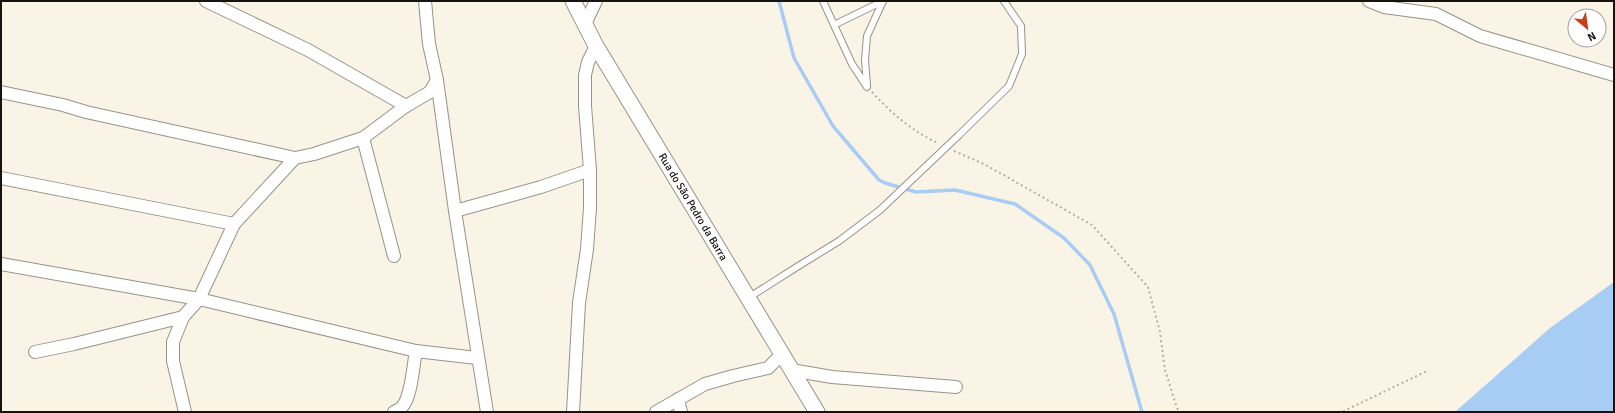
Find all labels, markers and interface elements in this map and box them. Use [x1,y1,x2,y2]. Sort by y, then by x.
north arrow [1567,8,1607,48]
text: N [1585,29,1598,44]
street label: Rua do São Pedro da Barra [656,151,730,263]

